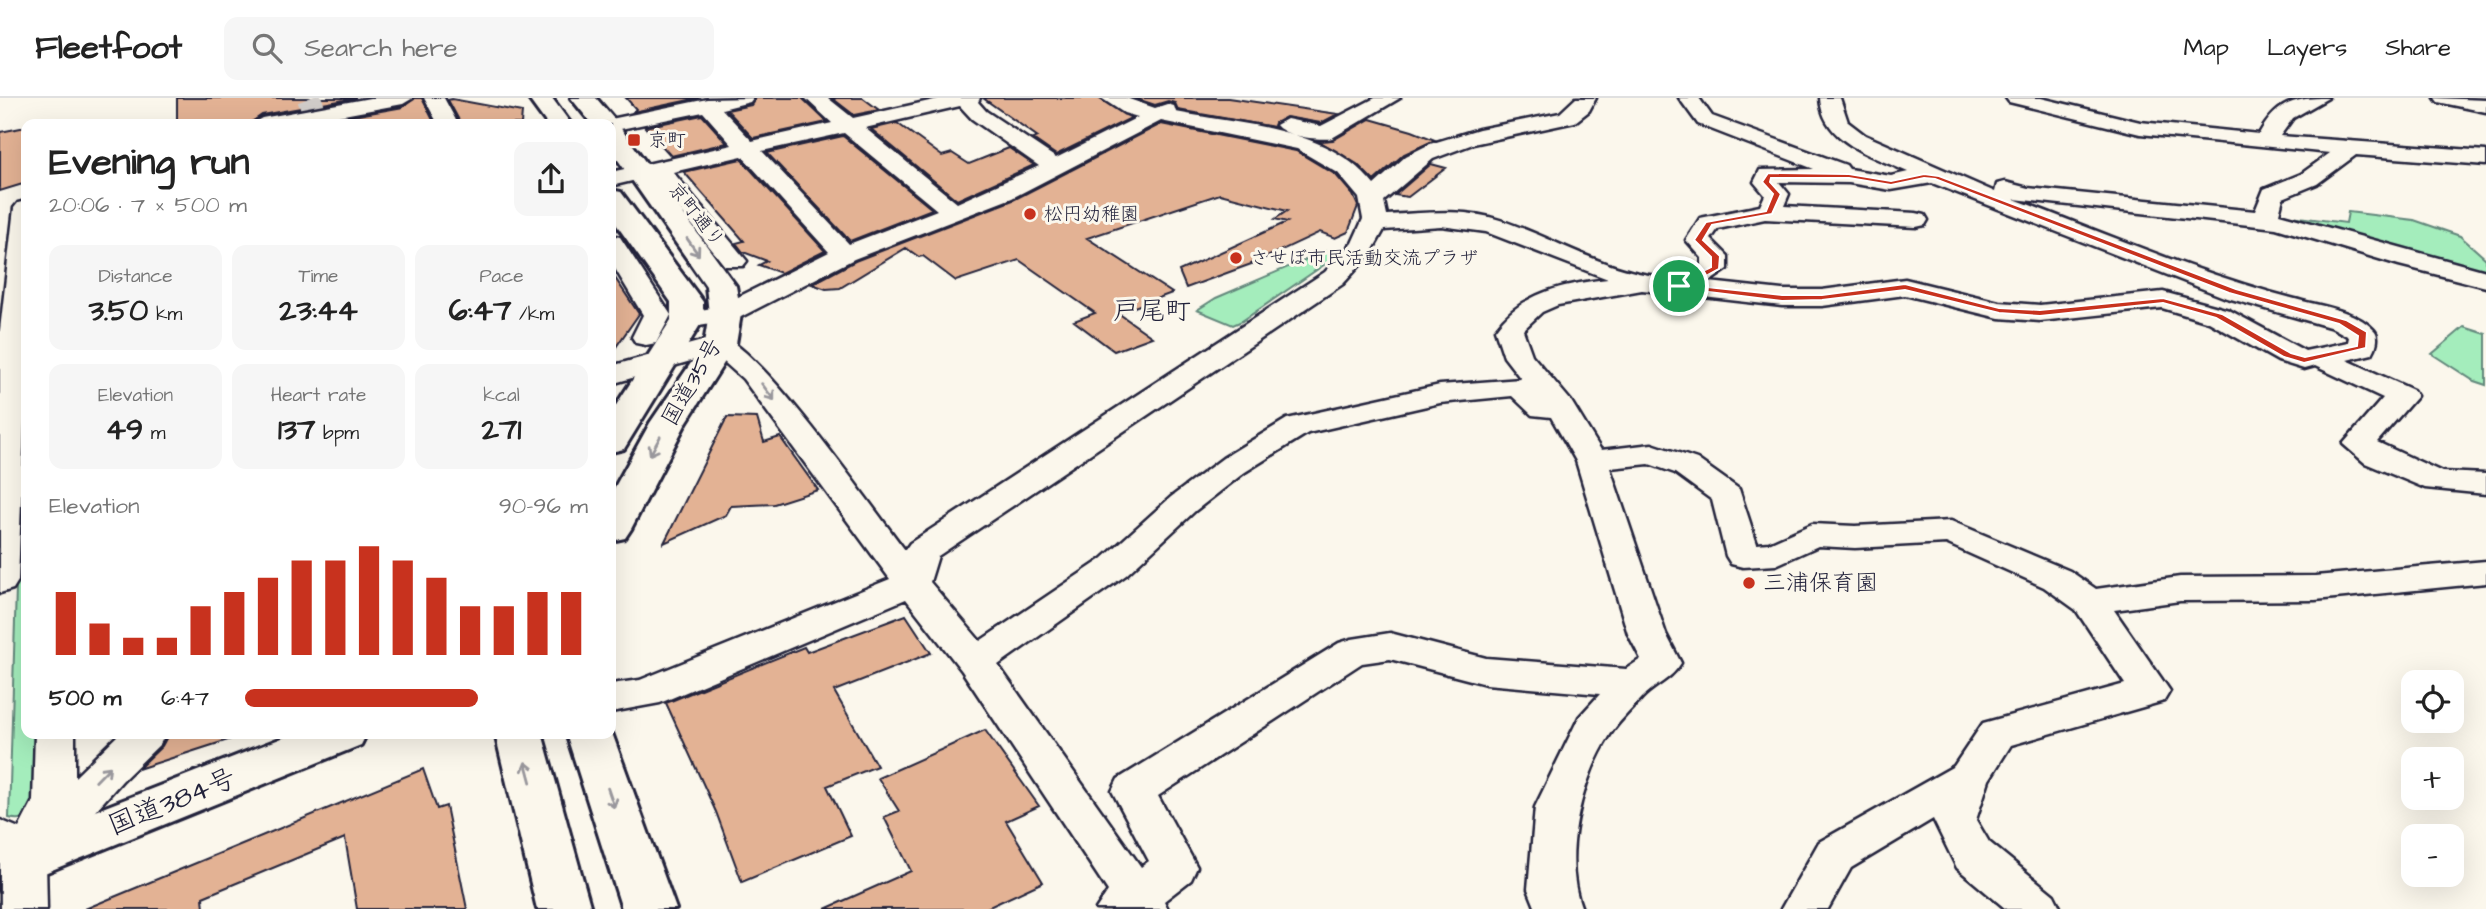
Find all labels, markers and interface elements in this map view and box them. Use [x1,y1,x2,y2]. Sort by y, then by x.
search box [224,17,714,80]
text: Fleetfoot [35,25,182,71]
icon: search [248,29,286,67]
text: Search here [304,30,458,66]
text: Map [2184,31,2229,65]
text: Layers [2267,31,2347,65]
text: Share [2385,31,2451,65]
place label: 京町 [648,127,686,154]
marker: 京町 [626,132,642,148]
text: Evening run [49,137,250,189]
button: share [514,142,588,216]
street label: 京町通り [662,177,730,253]
text: 20:06 · 7 × 500 m [49,189,247,221]
place label: 松円幼稚園 [1044,201,1139,228]
marker: 松円幼稚園 [1022,206,1038,222]
one-way arrow [686,237,700,256]
place label: させぼ市民活動交流プラザ [1250,245,1478,272]
marker: させぼ市民活動交流プラザ [1228,250,1244,266]
pin [1649,256,1709,316]
text: Distance [99,263,172,290]
text: Time [299,263,338,290]
text: Pace [479,263,524,290]
icon: arrive [1660,267,1698,305]
text: 3.50 [89,290,148,332]
text: 23:44 [279,290,358,332]
text: 6:47 [449,290,511,332]
district label: 戸尾町 [1113,293,1191,329]
text: km [148,301,182,328]
text: /km [511,301,554,328]
street label: 国道35号 [654,332,730,432]
text: Elevation [98,382,173,409]
text: Heart rate [271,382,366,409]
text: kcal [483,382,520,409]
one-way arrow [760,382,775,401]
text: 49 [106,409,143,451]
text: 137 [278,409,315,451]
text: 271 [482,409,521,451]
text: m [143,420,165,447]
text: bpm [315,420,359,447]
one-way arrow [648,435,661,456]
text: Elevation [49,490,140,522]
text: 90–96 m [499,490,588,522]
place label: 三浦保育園 [1763,567,1878,599]
marker: 三浦保育園 [1741,575,1757,591]
map controls [2401,670,2464,887]
button: locate [2401,670,2464,733]
text: 500 m [49,682,121,714]
text: 6:47 [161,682,209,714]
button: + [2401,747,2464,810]
street label: 国道384号 [102,759,242,845]
one-way arrow [521,761,534,783]
one-way arrow [95,766,112,783]
one-way arrow [606,786,618,808]
button: − [2401,824,2464,887]

